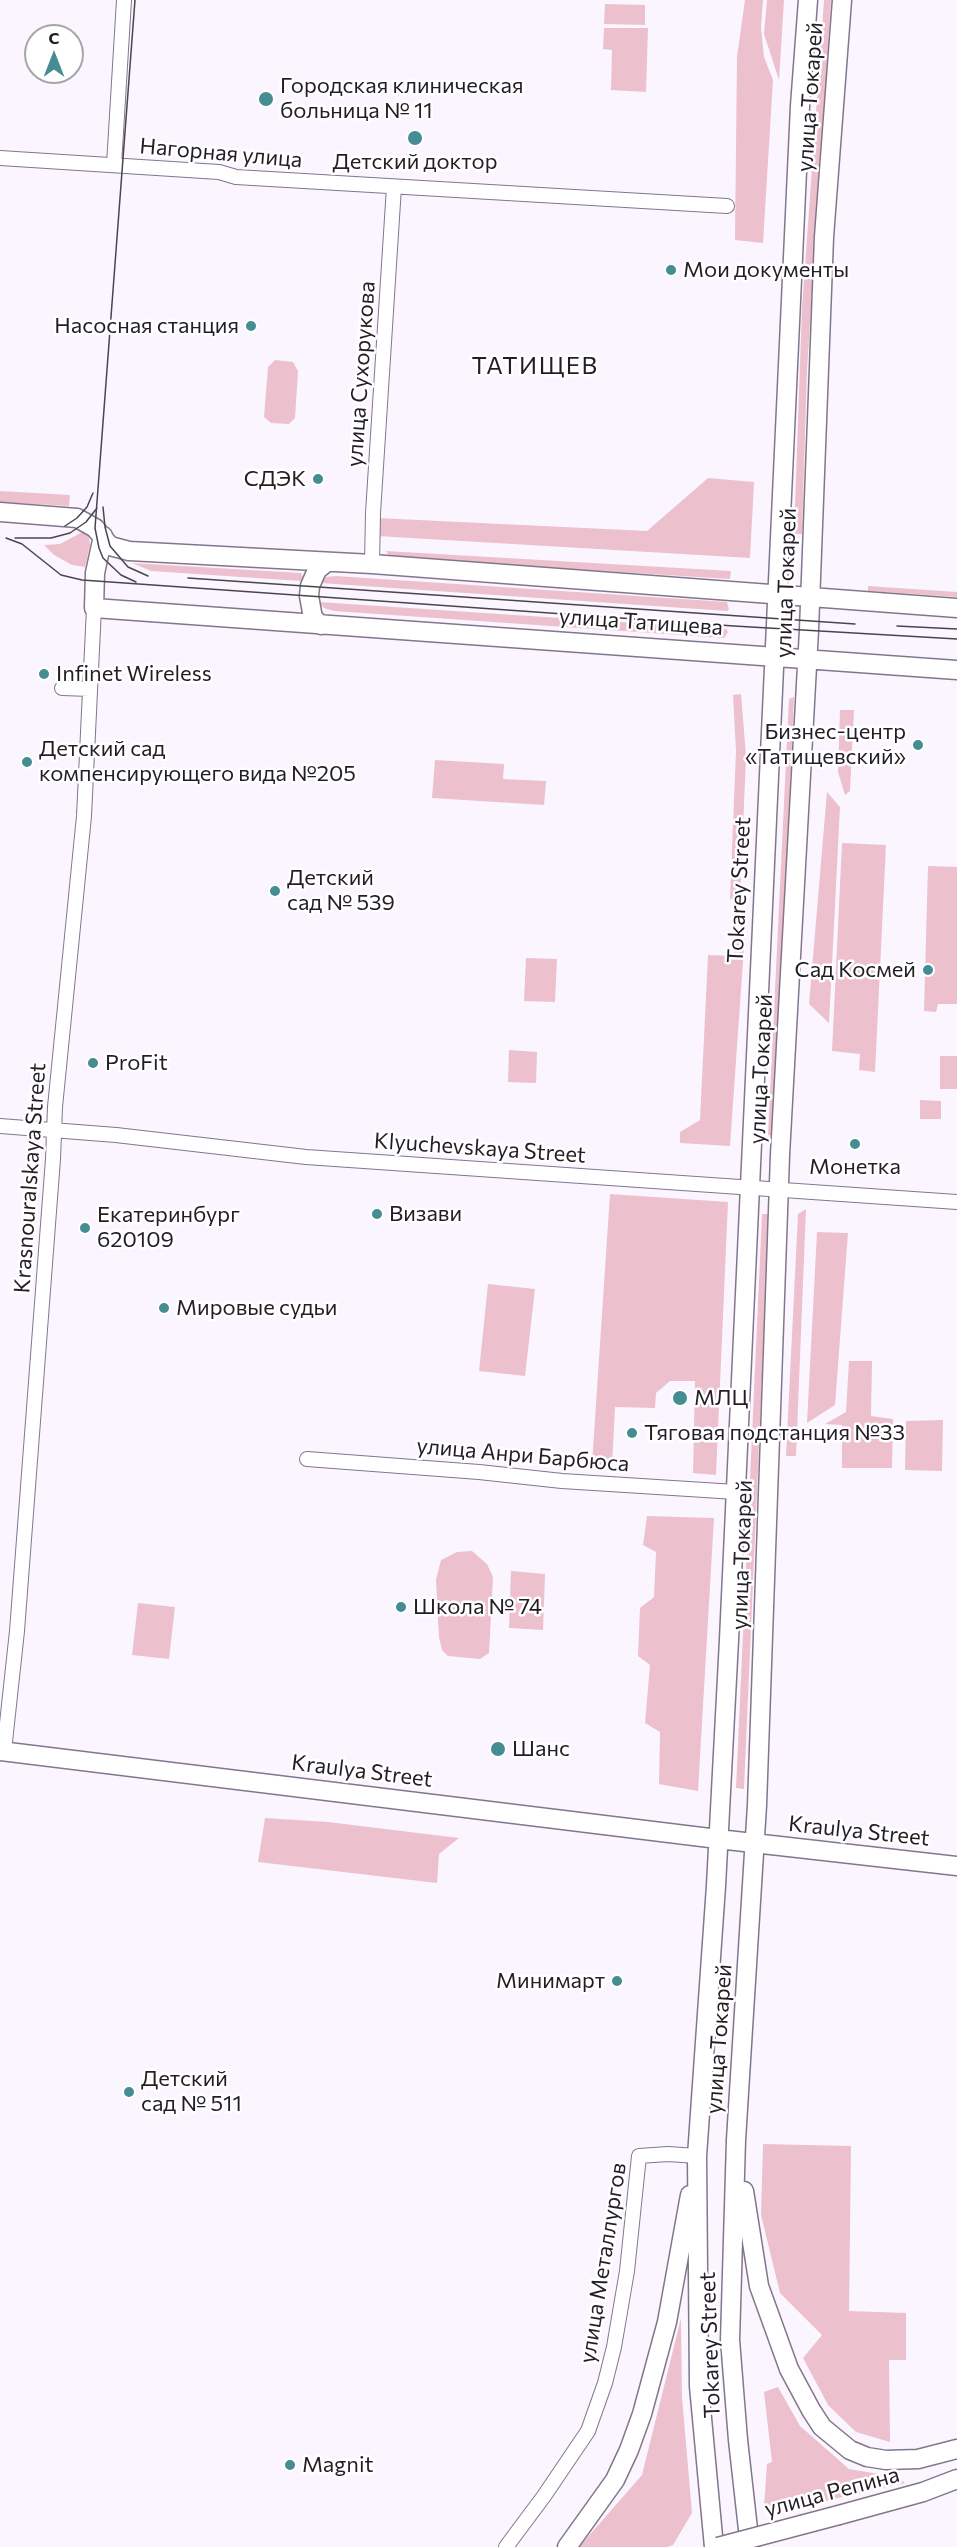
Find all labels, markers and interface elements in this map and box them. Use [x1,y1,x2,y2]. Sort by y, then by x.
street label: улица Токарей [792,21,828,173]
north arrow [24,24,84,84]
text: С [49,28,59,47]
place label: Городская клиническая больница № 11 [280,73,524,124]
marker: Городская клиническая больница № 11 [257,90,275,108]
marker: Детский доктор [406,129,424,147]
street label: Нагорная улица [139,133,303,173]
place label: Детский доктор [332,149,498,175]
place label: Мои документы [683,257,849,283]
marker: Мои документы [664,263,678,277]
street label: улица Сухорукова [341,280,381,468]
place label: Насосная станция [54,313,239,339]
marker: Насосная станция [244,319,258,333]
district label: ТАТИЩЕВ [471,352,599,380]
place label: СДЭК [244,466,306,492]
marker: СДЭК [311,472,325,486]
street label: улица Токарей [770,507,802,659]
street label: улица Татищева [558,603,724,641]
place label: Infinet Wireless [56,661,212,687]
marker: Infinet Wireless [37,667,51,681]
place label: Бизнес-центр «Татищевский» [745,719,906,770]
place label: Детский сад компенсирующего вида №205 [39,736,356,788]
marker: Бизнес-центр «Татищевский» [911,738,925,752]
marker: Детский сад компенсирующего вида №205 [20,755,34,769]
street label: Tokarey Street [722,816,756,964]
place label: Детский сад № 539 [287,865,395,916]
marker: Детский сад № 539 [268,884,282,898]
place label: Сад Космей [795,957,916,983]
marker: Сад Космей [921,963,935,977]
street label: улица Токарей [744,993,778,1145]
place label: ProFit [105,1050,168,1076]
marker: ProFit [86,1056,100,1070]
street label: Krasnouralskaya Street [9,1062,51,1294]
street label: Klyuchevskaya Street [373,1127,587,1169]
marker: Монетка [848,1137,862,1151]
place label: Монетка [809,1154,901,1180]
place label: Визави [389,1201,462,1227]
place label: Екатеринбург 620109 [97,1202,240,1254]
marker: Визави [370,1207,384,1221]
marker: Екатеринбург 620109 [78,1221,92,1235]
place label: Мировые судьи [176,1295,337,1321]
marker: Мировые судьи [157,1301,171,1315]
place label: МЛЦ [694,1385,748,1411]
marker: МЛЦ [671,1389,689,1407]
place label: Тяговая подстанция №33 [644,1420,905,1446]
marker: Тяговая подстанция №33 [625,1426,639,1440]
street label: улица Анри Барбюса [416,1433,630,1477]
street label: улица Токарей [726,1479,758,1631]
place label: Школа № 74 [413,1594,542,1620]
marker: Школа № 74 [394,1600,408,1614]
place label: Шанс [512,1736,570,1762]
marker: Шанс [489,1740,507,1758]
street label: Kraulya Street [290,1749,434,1793]
street label: Kraulya Street [787,1810,931,1852]
street label: улица Токарей [701,1963,737,2115]
place label: Минимарт [496,1968,605,1994]
marker: Минимарт [610,1974,624,1988]
place label: Детский сад № 511 [141,2066,242,2118]
marker: Детский сад № 511 [122,2085,136,2099]
street label: улица Металлургов [574,2161,632,2365]
street label: Tokarey Street [694,2271,726,2419]
place label: Magnit [302,2452,374,2478]
marker: Magnit [283,2458,297,2472]
street label: улица Репина [762,2461,902,2523]

